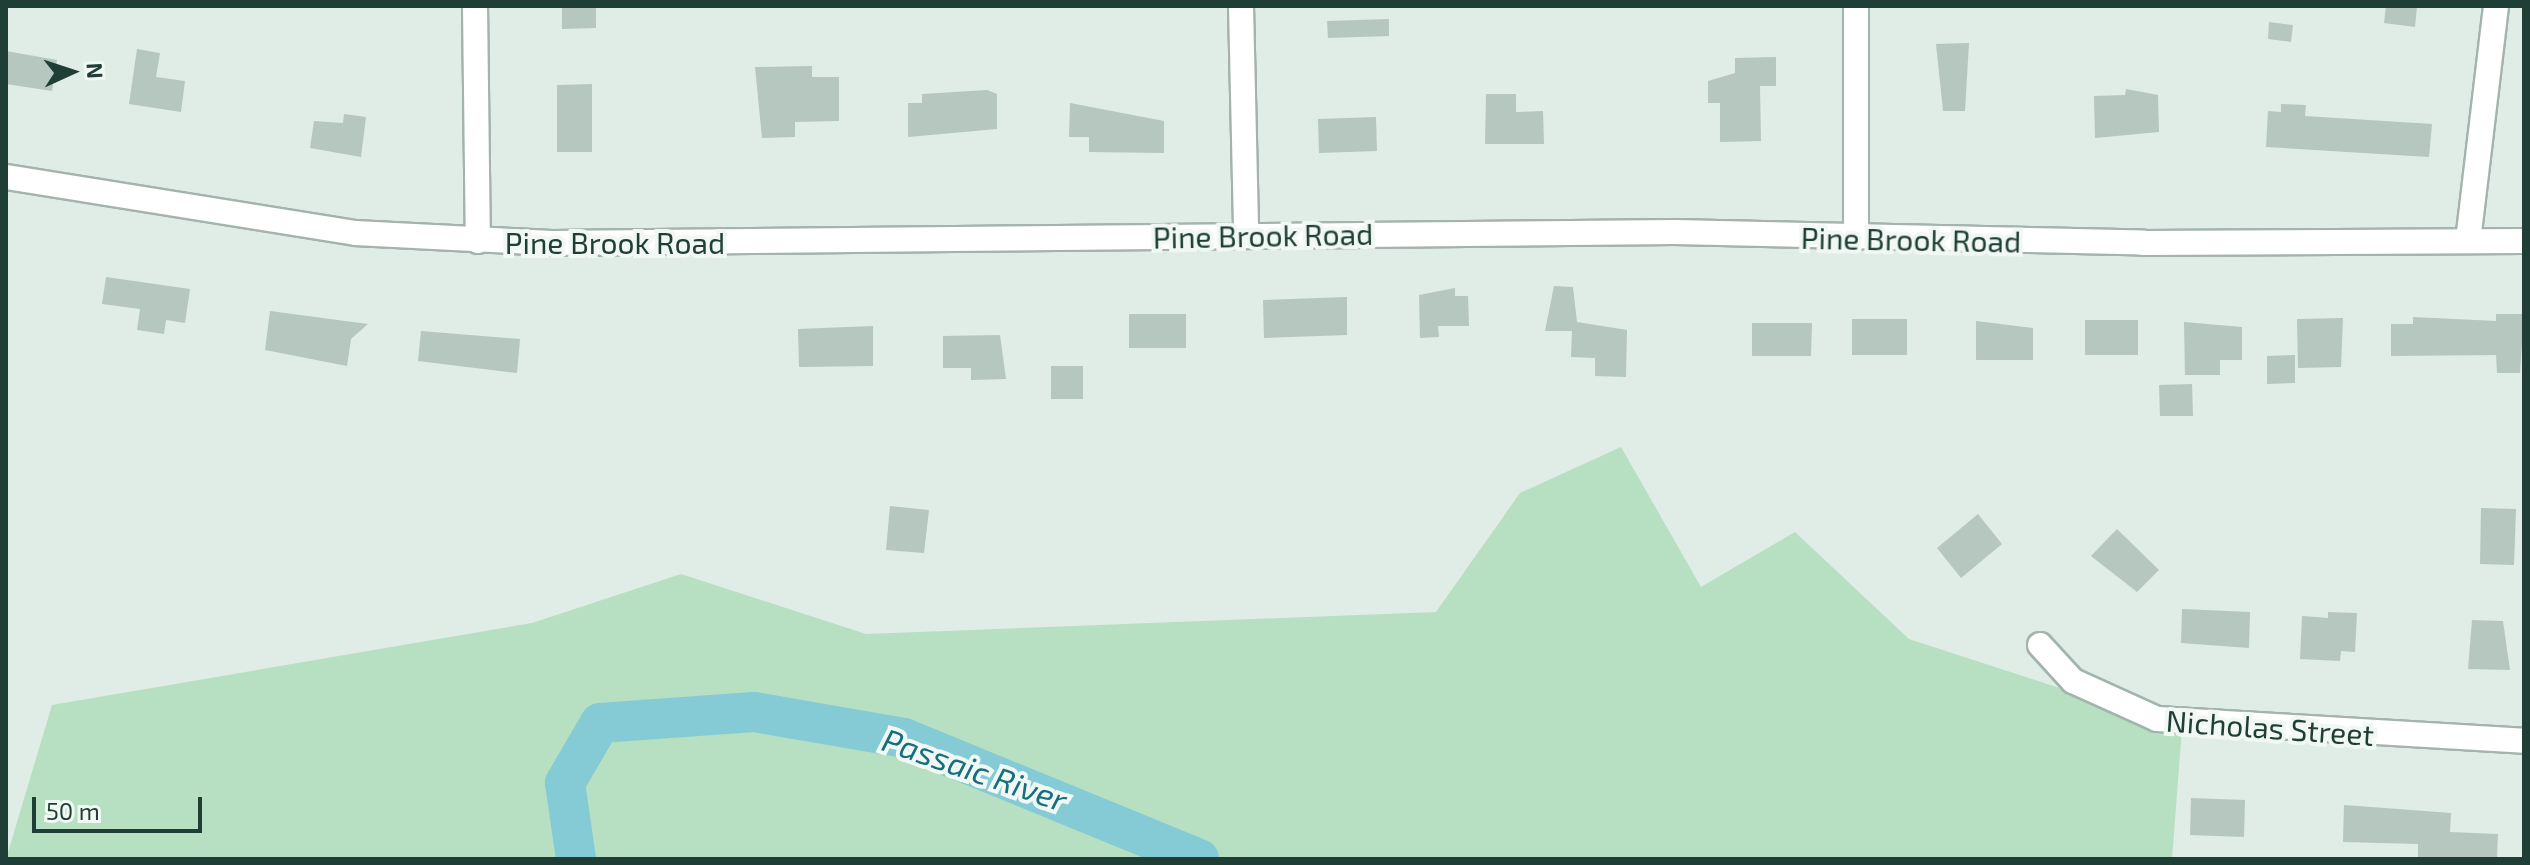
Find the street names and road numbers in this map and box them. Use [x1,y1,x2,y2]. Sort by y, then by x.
street label: Pine Brook Road [1152,215,1374,255]
street label: Pine Brook Road [1800,219,2022,259]
street label: Pine Brook Road [505,224,725,260]
street label: Nicholas Street [2165,702,2375,752]

